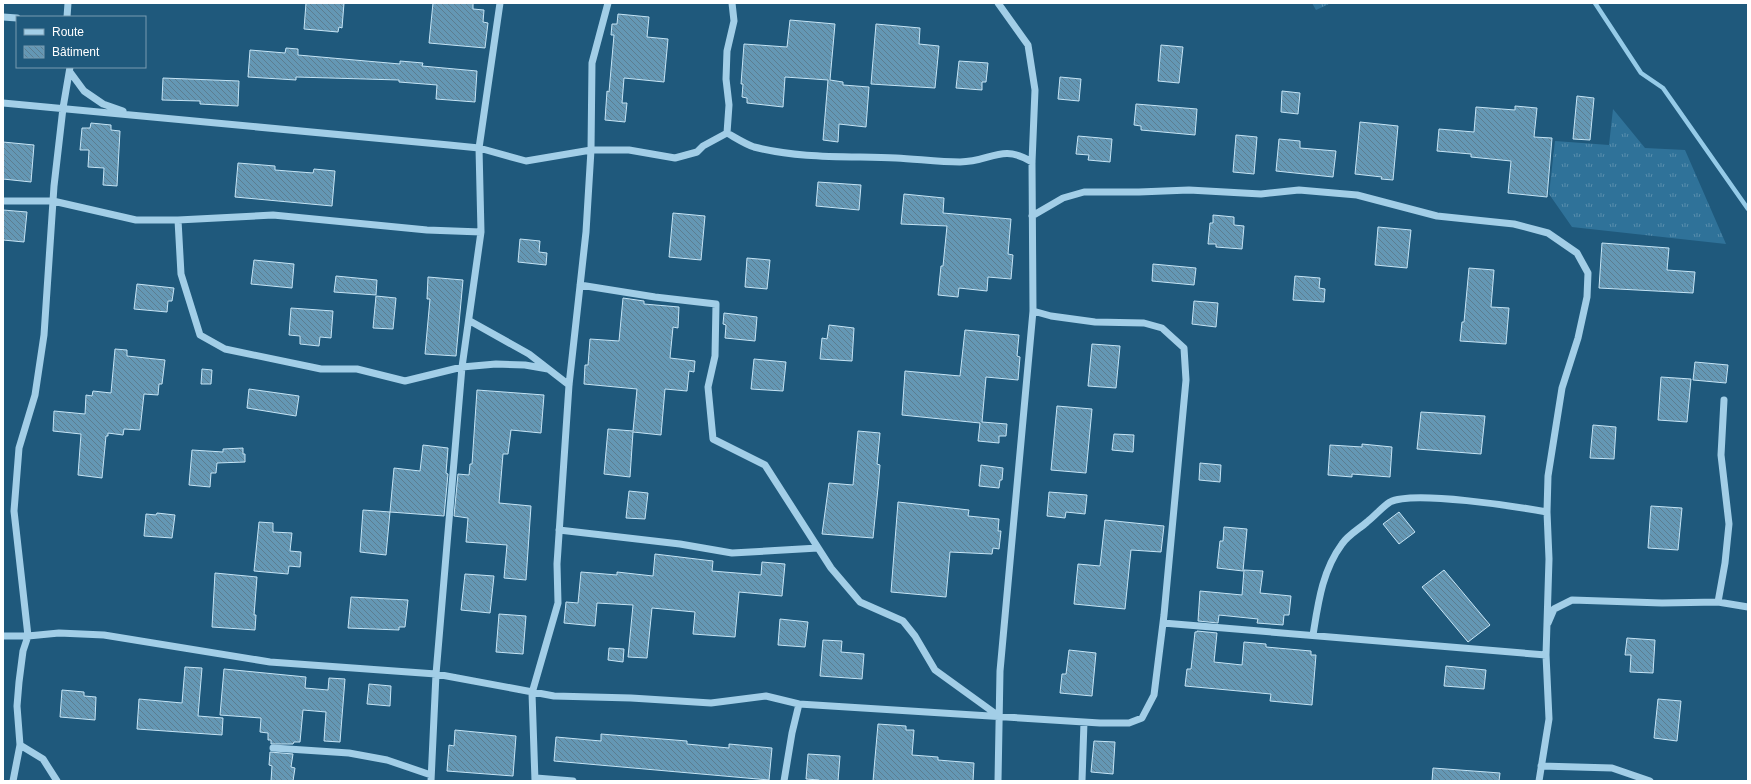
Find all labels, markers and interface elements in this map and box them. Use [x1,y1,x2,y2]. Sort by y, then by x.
legend [16,16,146,68]
text: Route [52,25,84,39]
text: Bâtiment [52,45,100,59]

